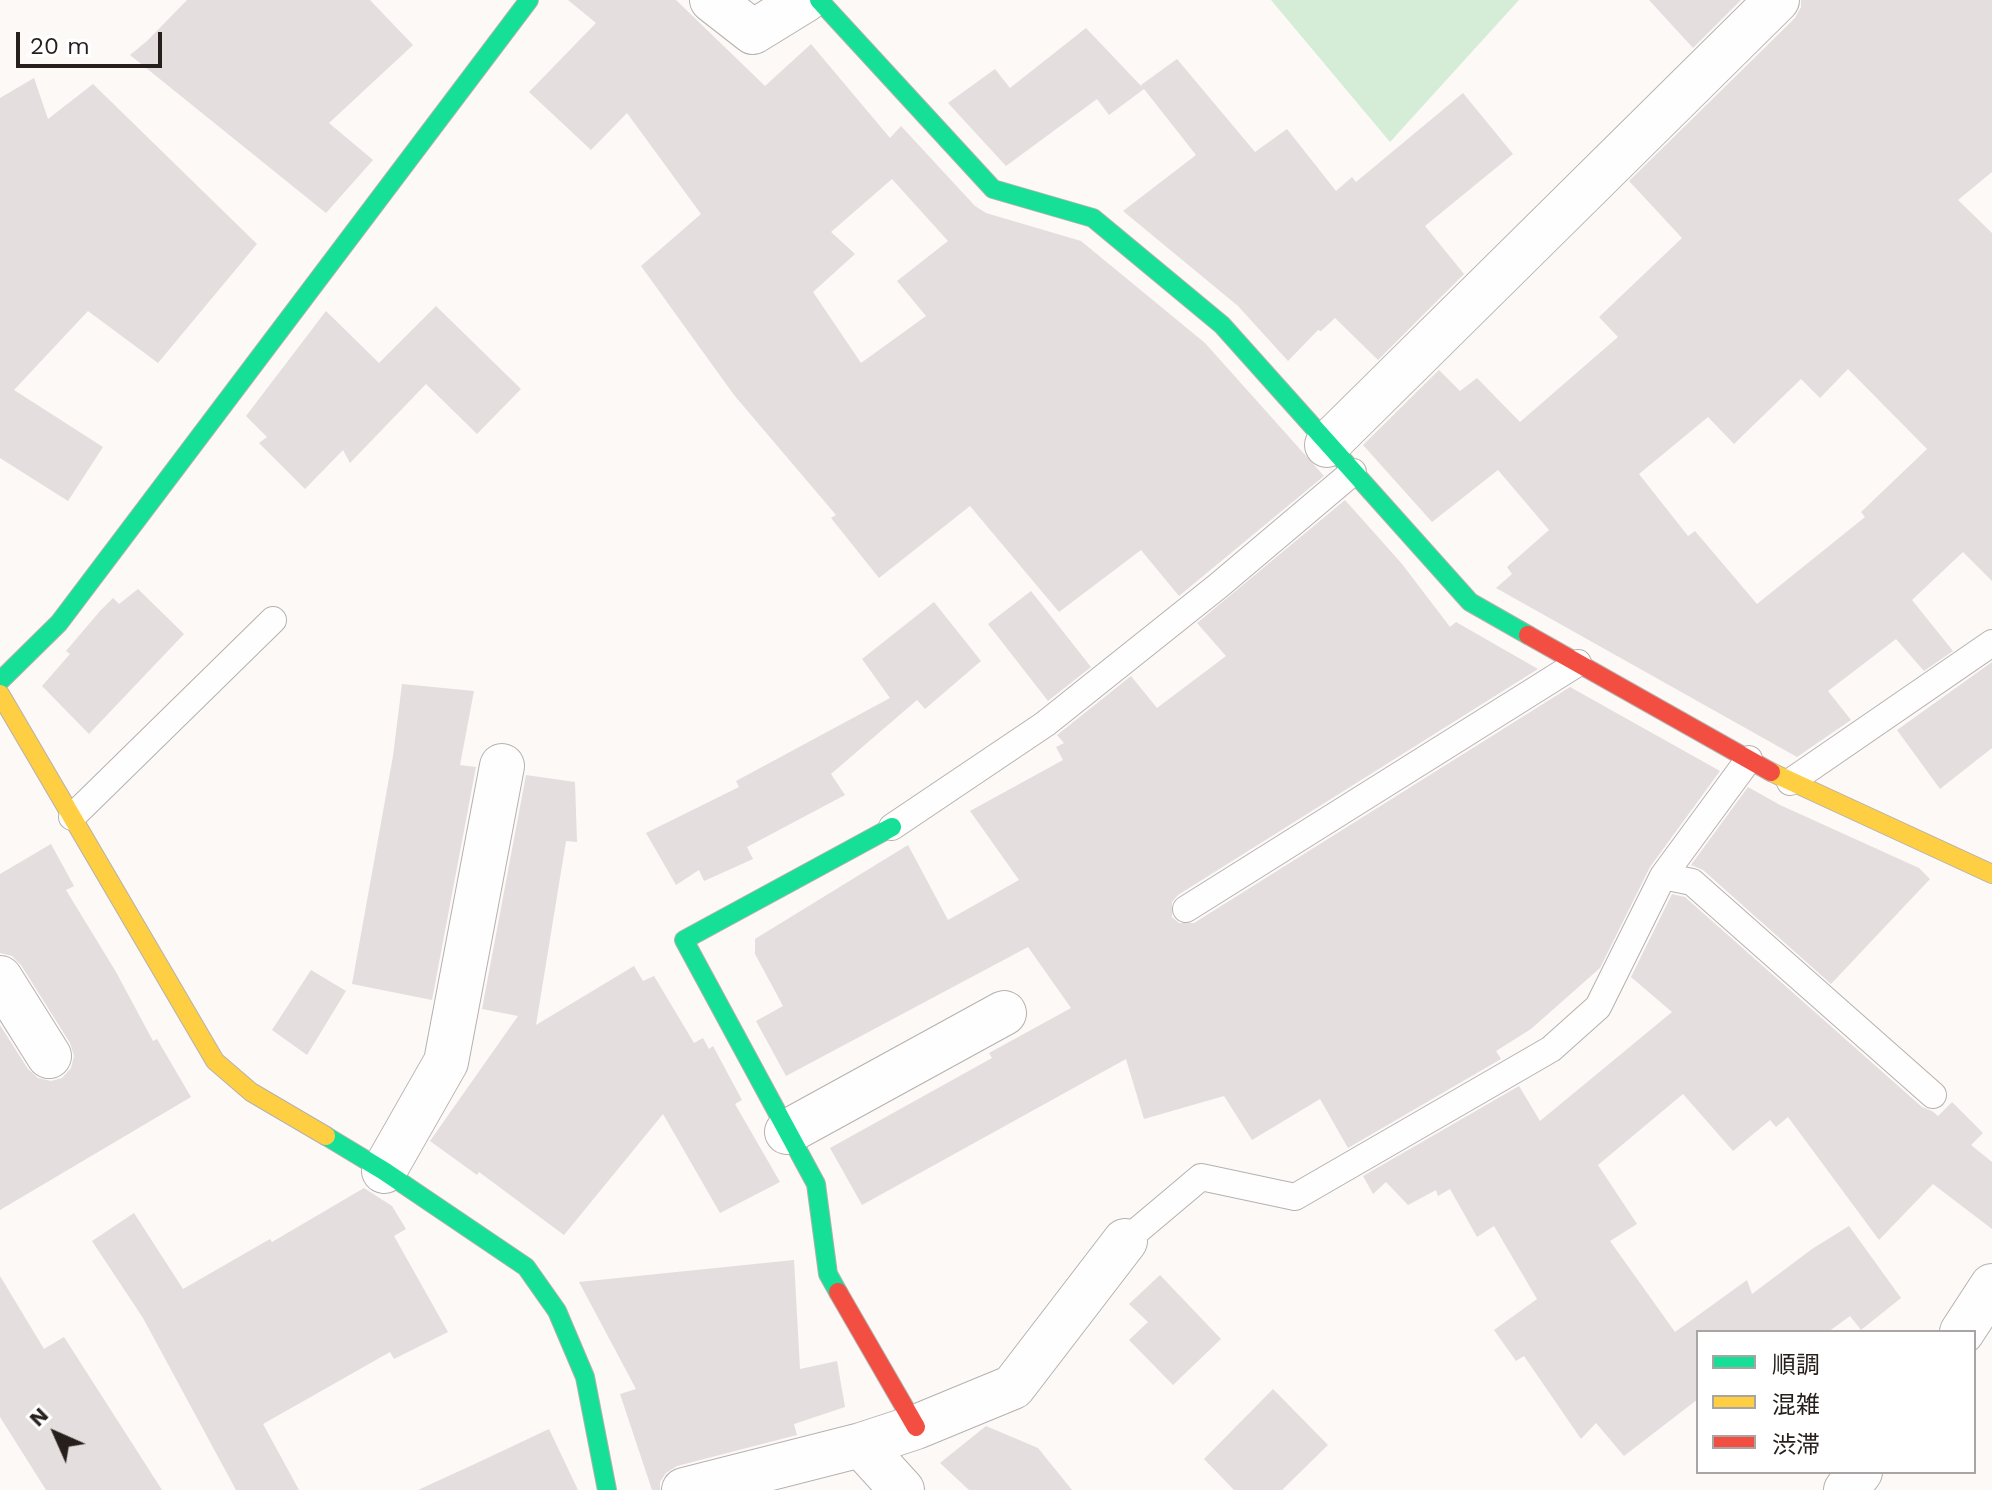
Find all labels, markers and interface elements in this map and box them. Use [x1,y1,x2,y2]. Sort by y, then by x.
scale bar [20,16,166,66]
text: 20 m [30,32,90,60]
legend [1696,1330,1976,1474]
text: 順調 [1772,1351,1820,1379]
text: 混雑 [1772,1391,1820,1419]
north arrow [16,1394,96,1474]
text: N [24,1402,53,1431]
text: 渋滞 [1772,1431,1820,1459]

